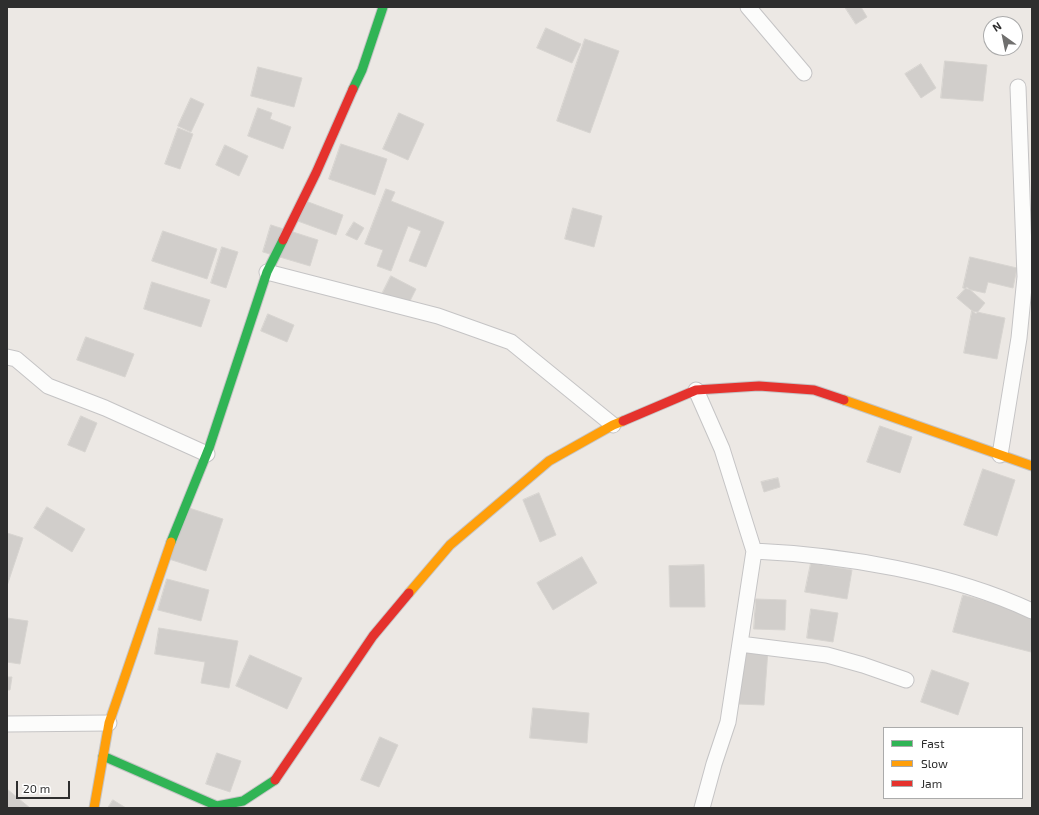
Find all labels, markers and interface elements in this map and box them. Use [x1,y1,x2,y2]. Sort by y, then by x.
north arrow [983,16,1023,56]
text: N [990,19,1004,34]
legend [883,727,1023,799]
text: Fast [921,736,944,750]
text: Slow [921,756,948,770]
scale bar [18,773,72,799]
text: Jam [921,776,942,790]
text: 20 m [23,781,50,795]

